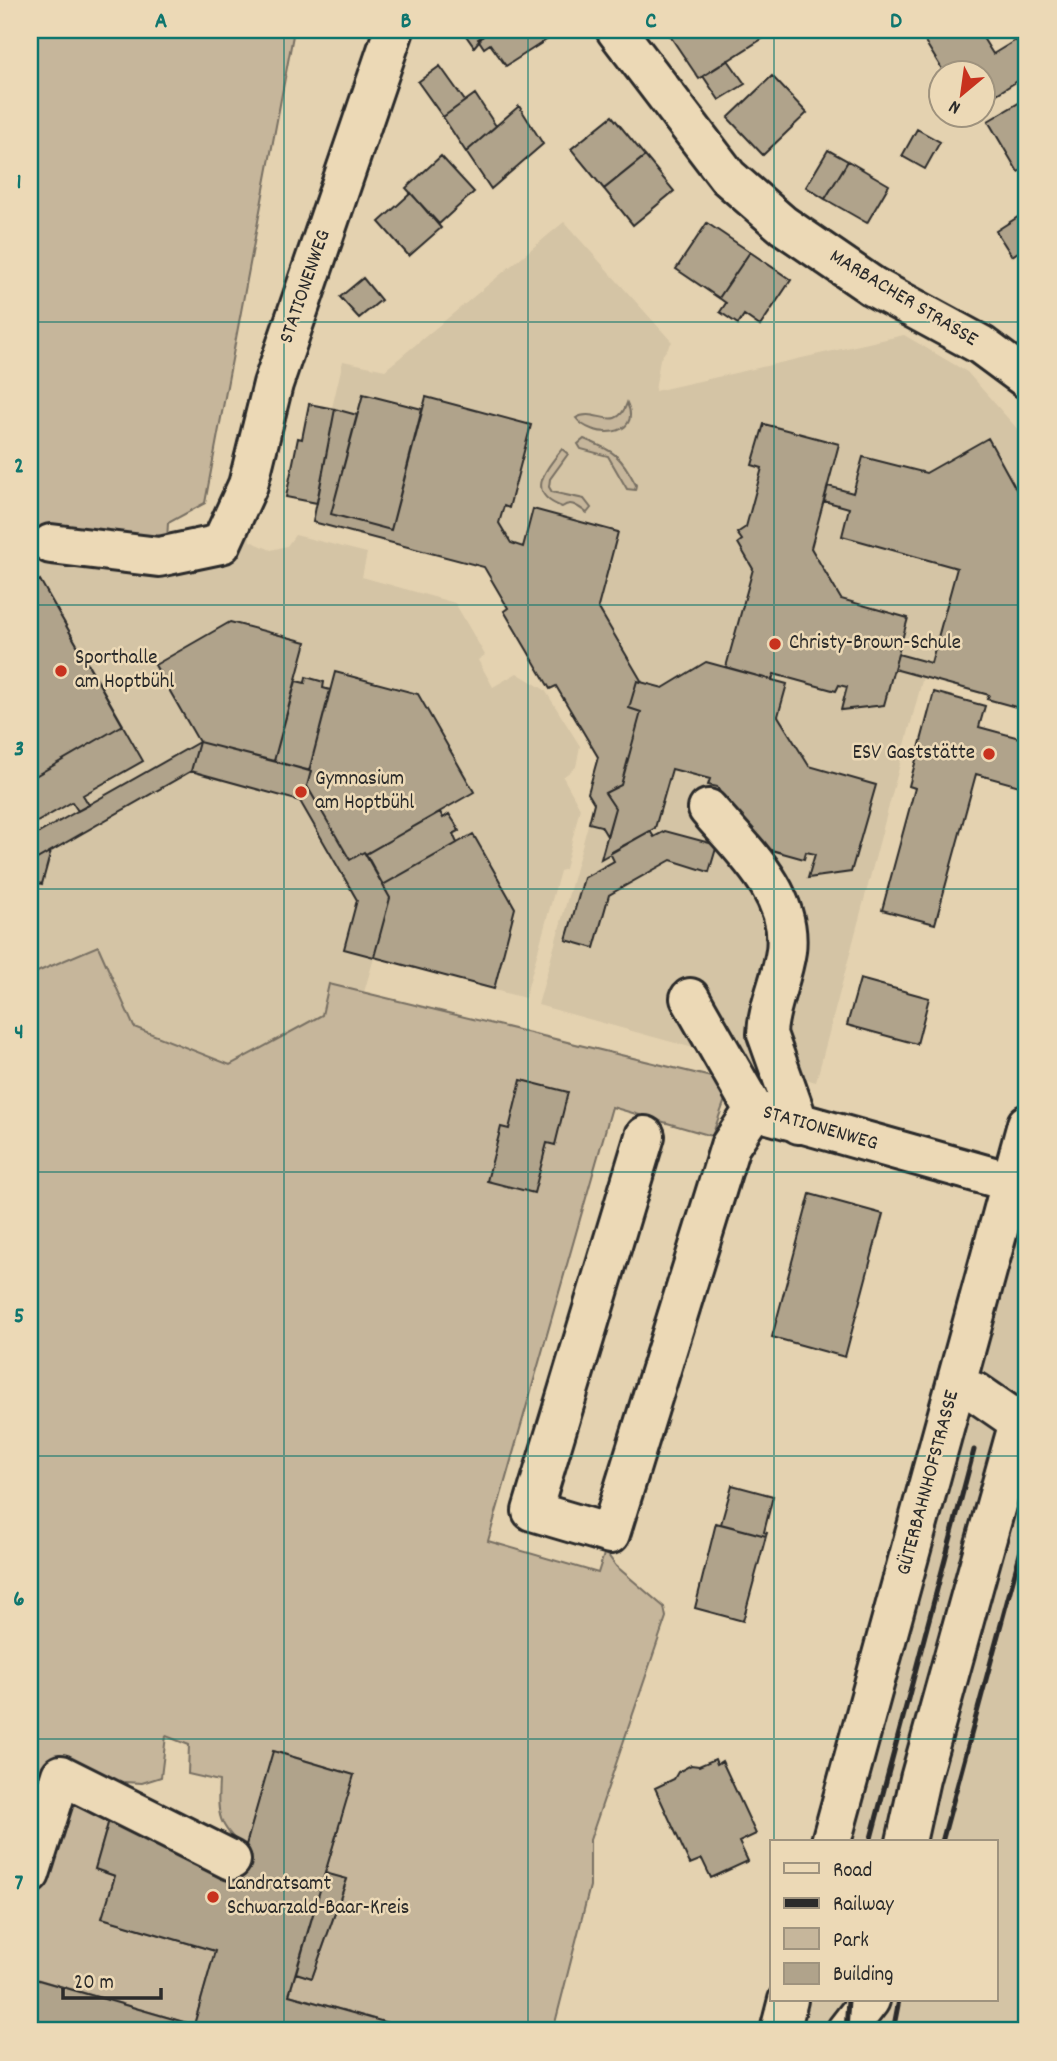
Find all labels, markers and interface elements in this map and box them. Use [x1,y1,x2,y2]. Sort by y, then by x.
text: A [155,6,167,39]
text: B [401,6,412,39]
text: C [645,6,657,39]
text: D [890,6,902,39]
north arrow [928,60,998,130]
text: N [945,92,966,120]
text: 1 [16,167,22,200]
street label: STATIONENWEG [273,226,339,348]
street label: MARBACHER STRASSE [823,243,983,355]
text: 2 [14,451,24,484]
place label: Christy-Brown-Schule [789,629,961,659]
marker: Christy-Brown-Schule [767,636,783,652]
place label: Sporthalle am Hoptbühl [75,644,174,698]
marker: Sporthalle am Hoptbühl [53,663,69,679]
text: 3 [14,734,24,767]
place label: ESV Gaststätte [852,739,975,769]
marker: ESV Gaststätte [981,746,997,762]
place label: Gymnasium am Hoptbühl [315,765,414,819]
marker: Gymnasium am Hoptbühl [293,784,309,800]
text: 4 [14,1017,24,1050]
street label: STATIONENWEG [759,1098,881,1160]
text: 5 [14,1301,24,1334]
street label: GÜTERBAHNHOFSTRASSE [890,1387,968,1579]
text: 6 [13,1584,25,1617]
legend [770,1840,998,2002]
text: Road [833,1857,872,1887]
text: 7 [15,1868,24,1901]
place label: Landratsamt Schwarzald-Baar-Kreis [227,1870,409,1924]
marker: Landratsamt Schwarzald-Baar-Kreis [205,1889,221,1905]
text: Railway [833,1891,894,1921]
text: Park [833,1927,869,1957]
scale bar [63,1956,161,2000]
text: Building [833,1961,893,1991]
text: 20 m [74,1969,114,1999]

